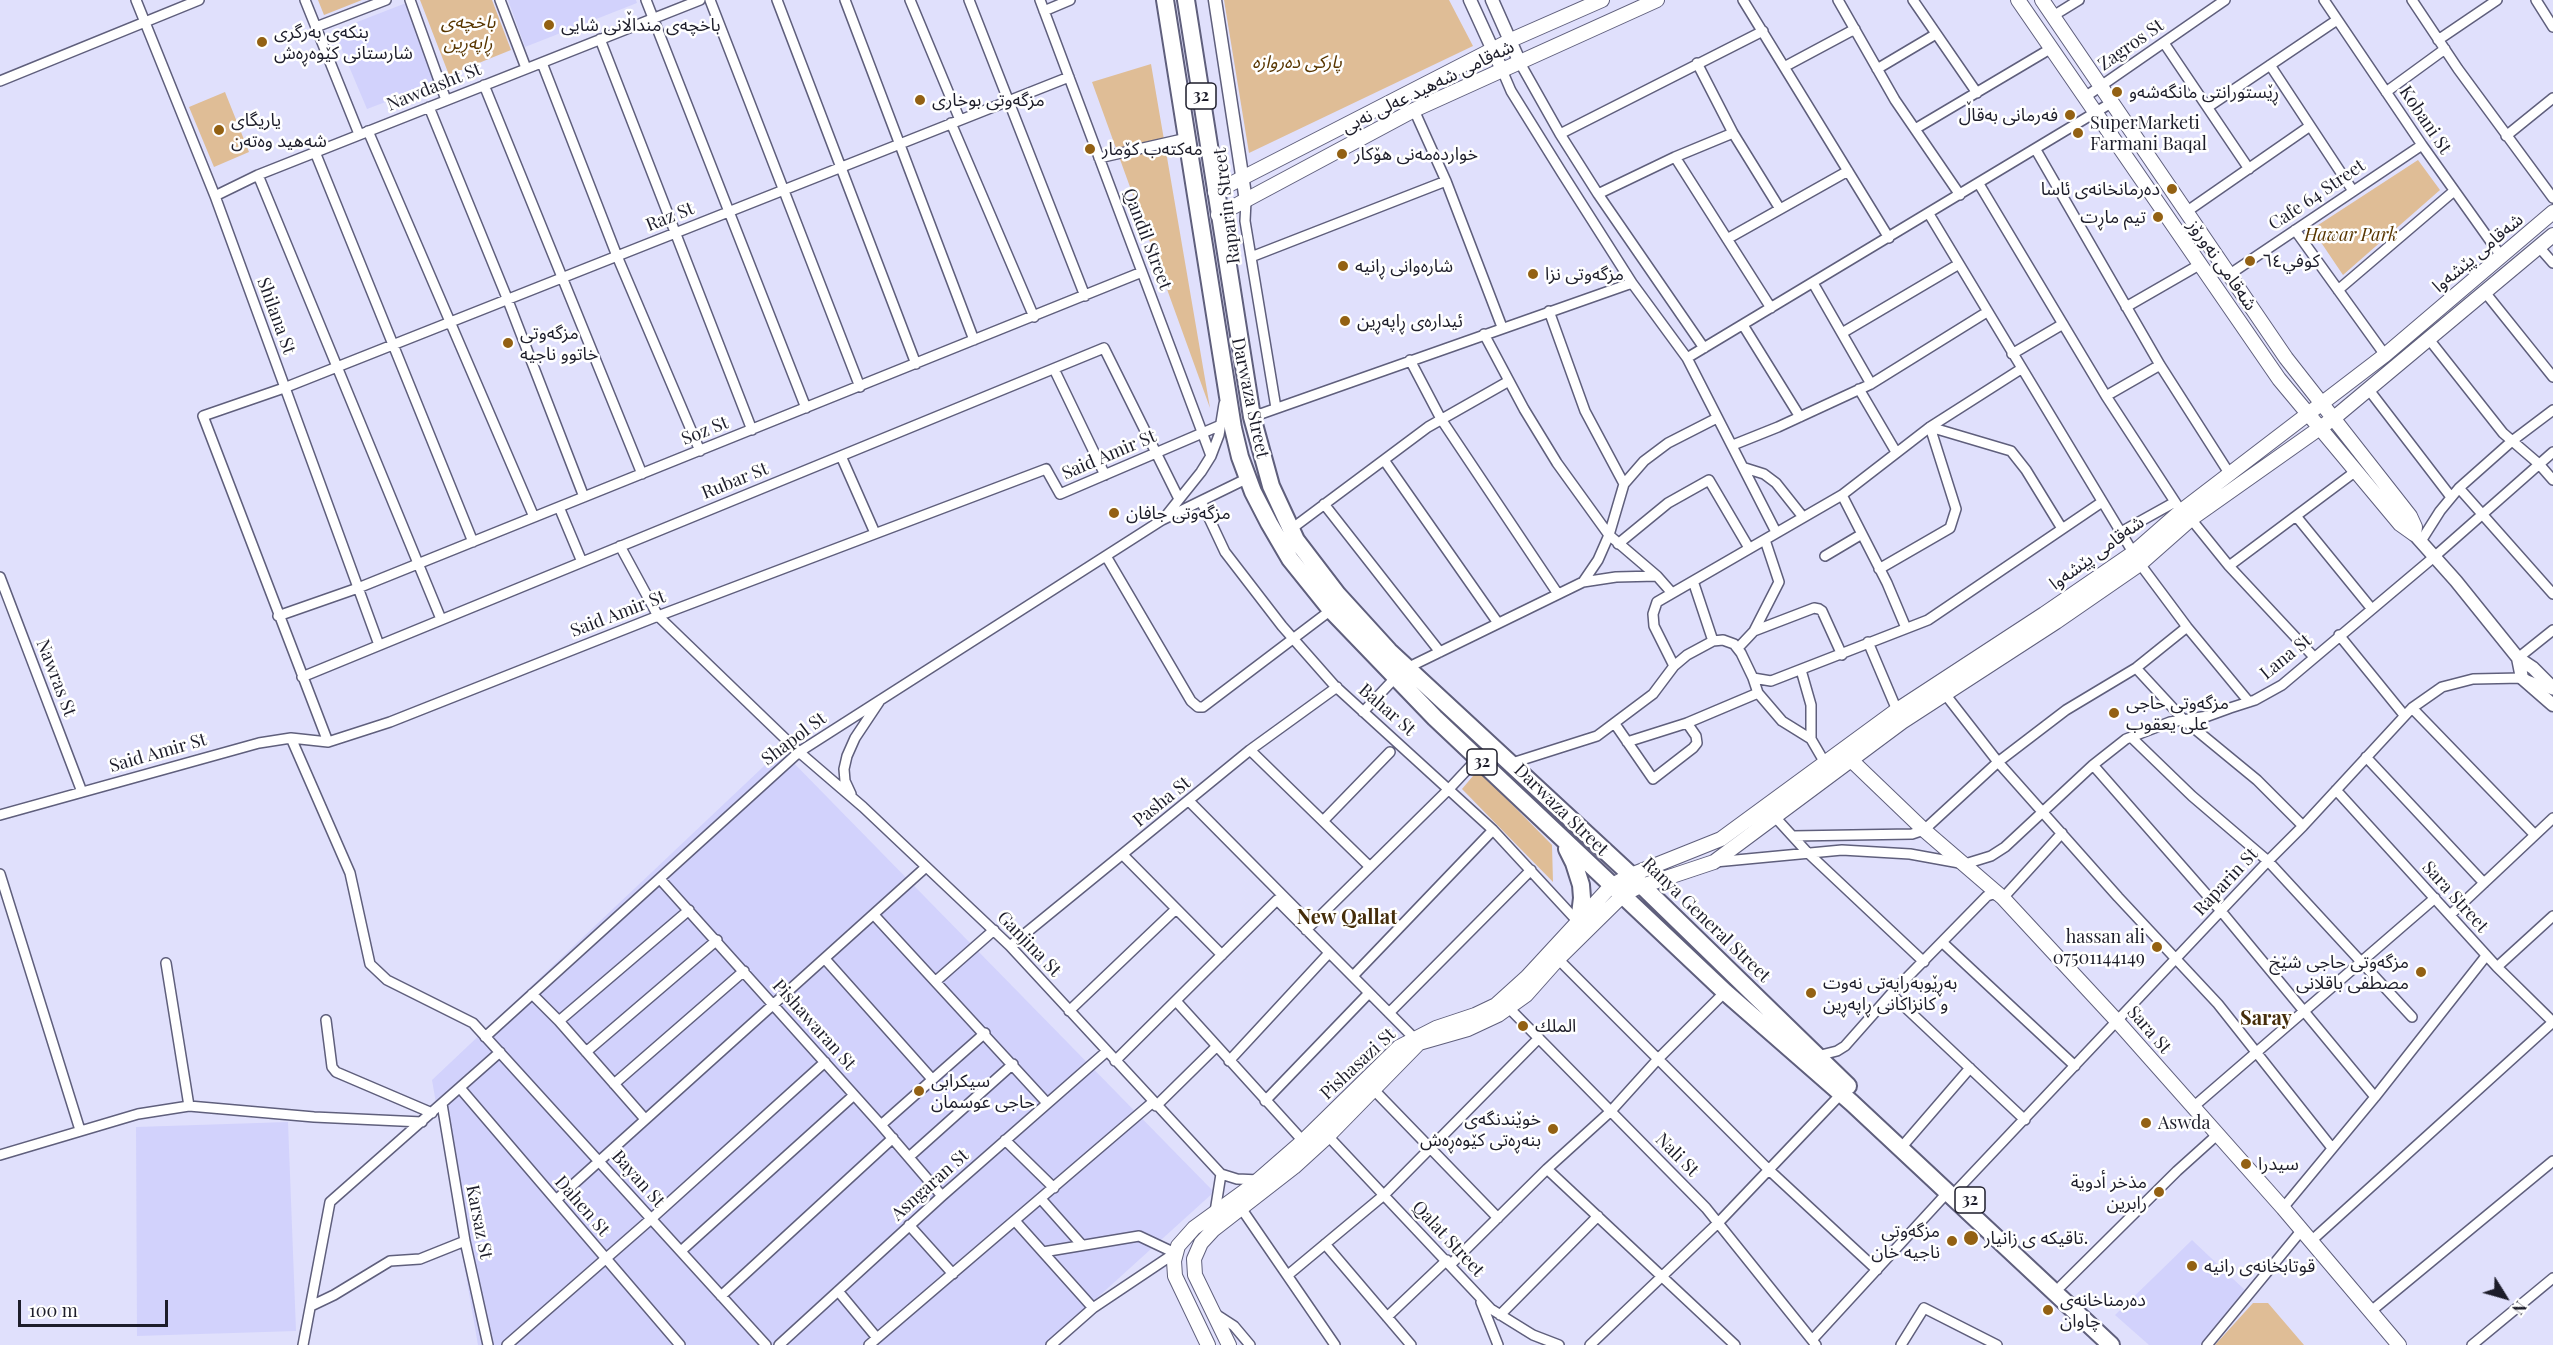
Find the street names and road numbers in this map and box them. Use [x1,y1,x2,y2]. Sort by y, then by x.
street label: Zagros St [2094,15,2168,75]
street label: شەقامی شەهید عەلی نەبی [1338,36,1518,138]
street label: Nawdasht St [384,58,484,116]
street label: Kobani St [2394,82,2456,158]
road number: 32 [1186,83,1216,109]
street label: Raparin Street [1209,147,1245,265]
street label: Cafe 64 Street [2265,155,2369,235]
street label: Qandil Street [1118,185,1176,293]
street label: Raz St [643,198,697,236]
street label: شەقامی پێشەوا [2428,209,2528,297]
street label: شەقامی نەورۆز [2183,215,2261,315]
street label: Shilana St [252,275,300,357]
street label: Darwaza Street [1227,336,1273,460]
street label: Soz St [678,412,732,450]
street label: Said Amir St [1059,426,1159,484]
street label: Rubar St [699,458,771,504]
street label: شەقامی پێشەوا [2045,511,2149,595]
street label: Said Amir St [567,586,669,642]
street label: Lana St [2256,630,2316,684]
street label: Nawras St [31,636,81,720]
street label: Bahar St [1354,679,1420,741]
street label: Shapol St [757,708,831,770]
street label: Said Amir St [107,729,209,777]
road number: 32 [1467,749,1497,775]
street label: Darwaza Street [1509,760,1613,860]
street label: Pasha St [1129,772,1195,832]
street label: Raparin St [2189,844,2263,920]
street label: Ranya General Street [1637,853,1775,987]
street label: Sara Street [2417,857,2493,937]
street label: Ganjina St [993,907,1065,981]
street label: Pishawaran St [768,975,860,1075]
street label: Sara St [2122,1002,2176,1058]
street label: Pishasazi St [1316,1024,1400,1104]
street label: Nali St [1651,1129,1703,1181]
street label: Asngaran St [887,1145,973,1225]
street label: Bayan St [607,1146,669,1212]
street label: Dahen St [550,1171,614,1241]
street label: Karsaz St [461,1183,497,1261]
road number: 32 [1955,1187,1985,1213]
street label: Qalat Street [1408,1197,1488,1281]

